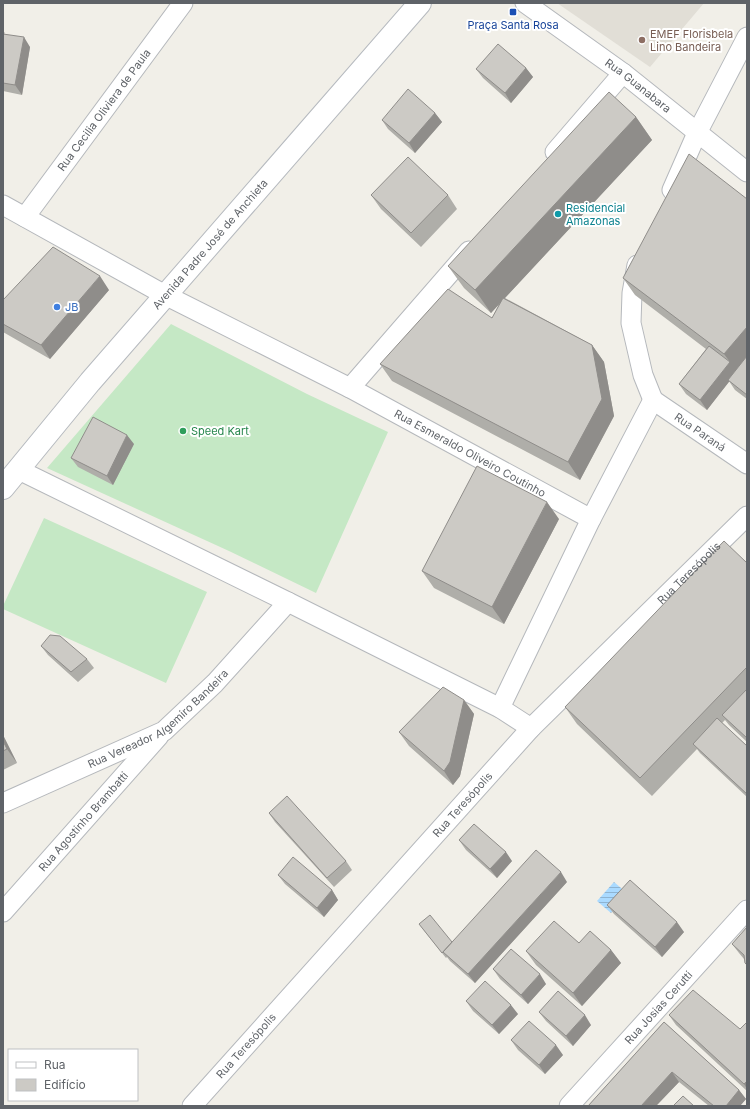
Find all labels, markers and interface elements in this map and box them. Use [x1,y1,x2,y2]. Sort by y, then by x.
marker: Praça Santa Rosa [508,7,518,17]
place label: Praça Santa Rosa [467,18,559,32]
place label: EMEF Florisbela Lino Bandeira [650,27,733,54]
marker: EMEF Florisbela Lino Bandeira [637,35,647,45]
street label: Rua Cecilia Oliviera de Paula [54,46,154,174]
street label: Rua Guanabara [602,55,674,116]
street label: Avenida Padre José de Anchieta [150,176,271,312]
place label: Residencial Amazonas [566,201,625,228]
marker: Residencial Amazonas [553,209,563,219]
place label: JB [65,300,78,314]
marker: JB [52,302,62,312]
street label: Rua Esmeraldo Oliveiro Coutinho [392,406,549,500]
street label: Rua Paraná [672,410,728,455]
place label: Speed Kart [191,424,249,438]
marker: Speed Kart [178,426,188,436]
street label: Rua Teresópolis [654,539,724,607]
street label: Rua Vereador Algemiro Bandeira [85,666,231,771]
street label: Rua Agostinho Brambatti [35,769,131,874]
street label: Rua Teresópolis [430,769,495,840]
street label: Rua Josias Cerutti [622,968,695,1047]
street label: Rua Teresópolis [213,1010,279,1081]
legend [8,1049,138,1101]
text: Rua [44,1057,66,1072]
text: Edifício [44,1077,86,1092]

